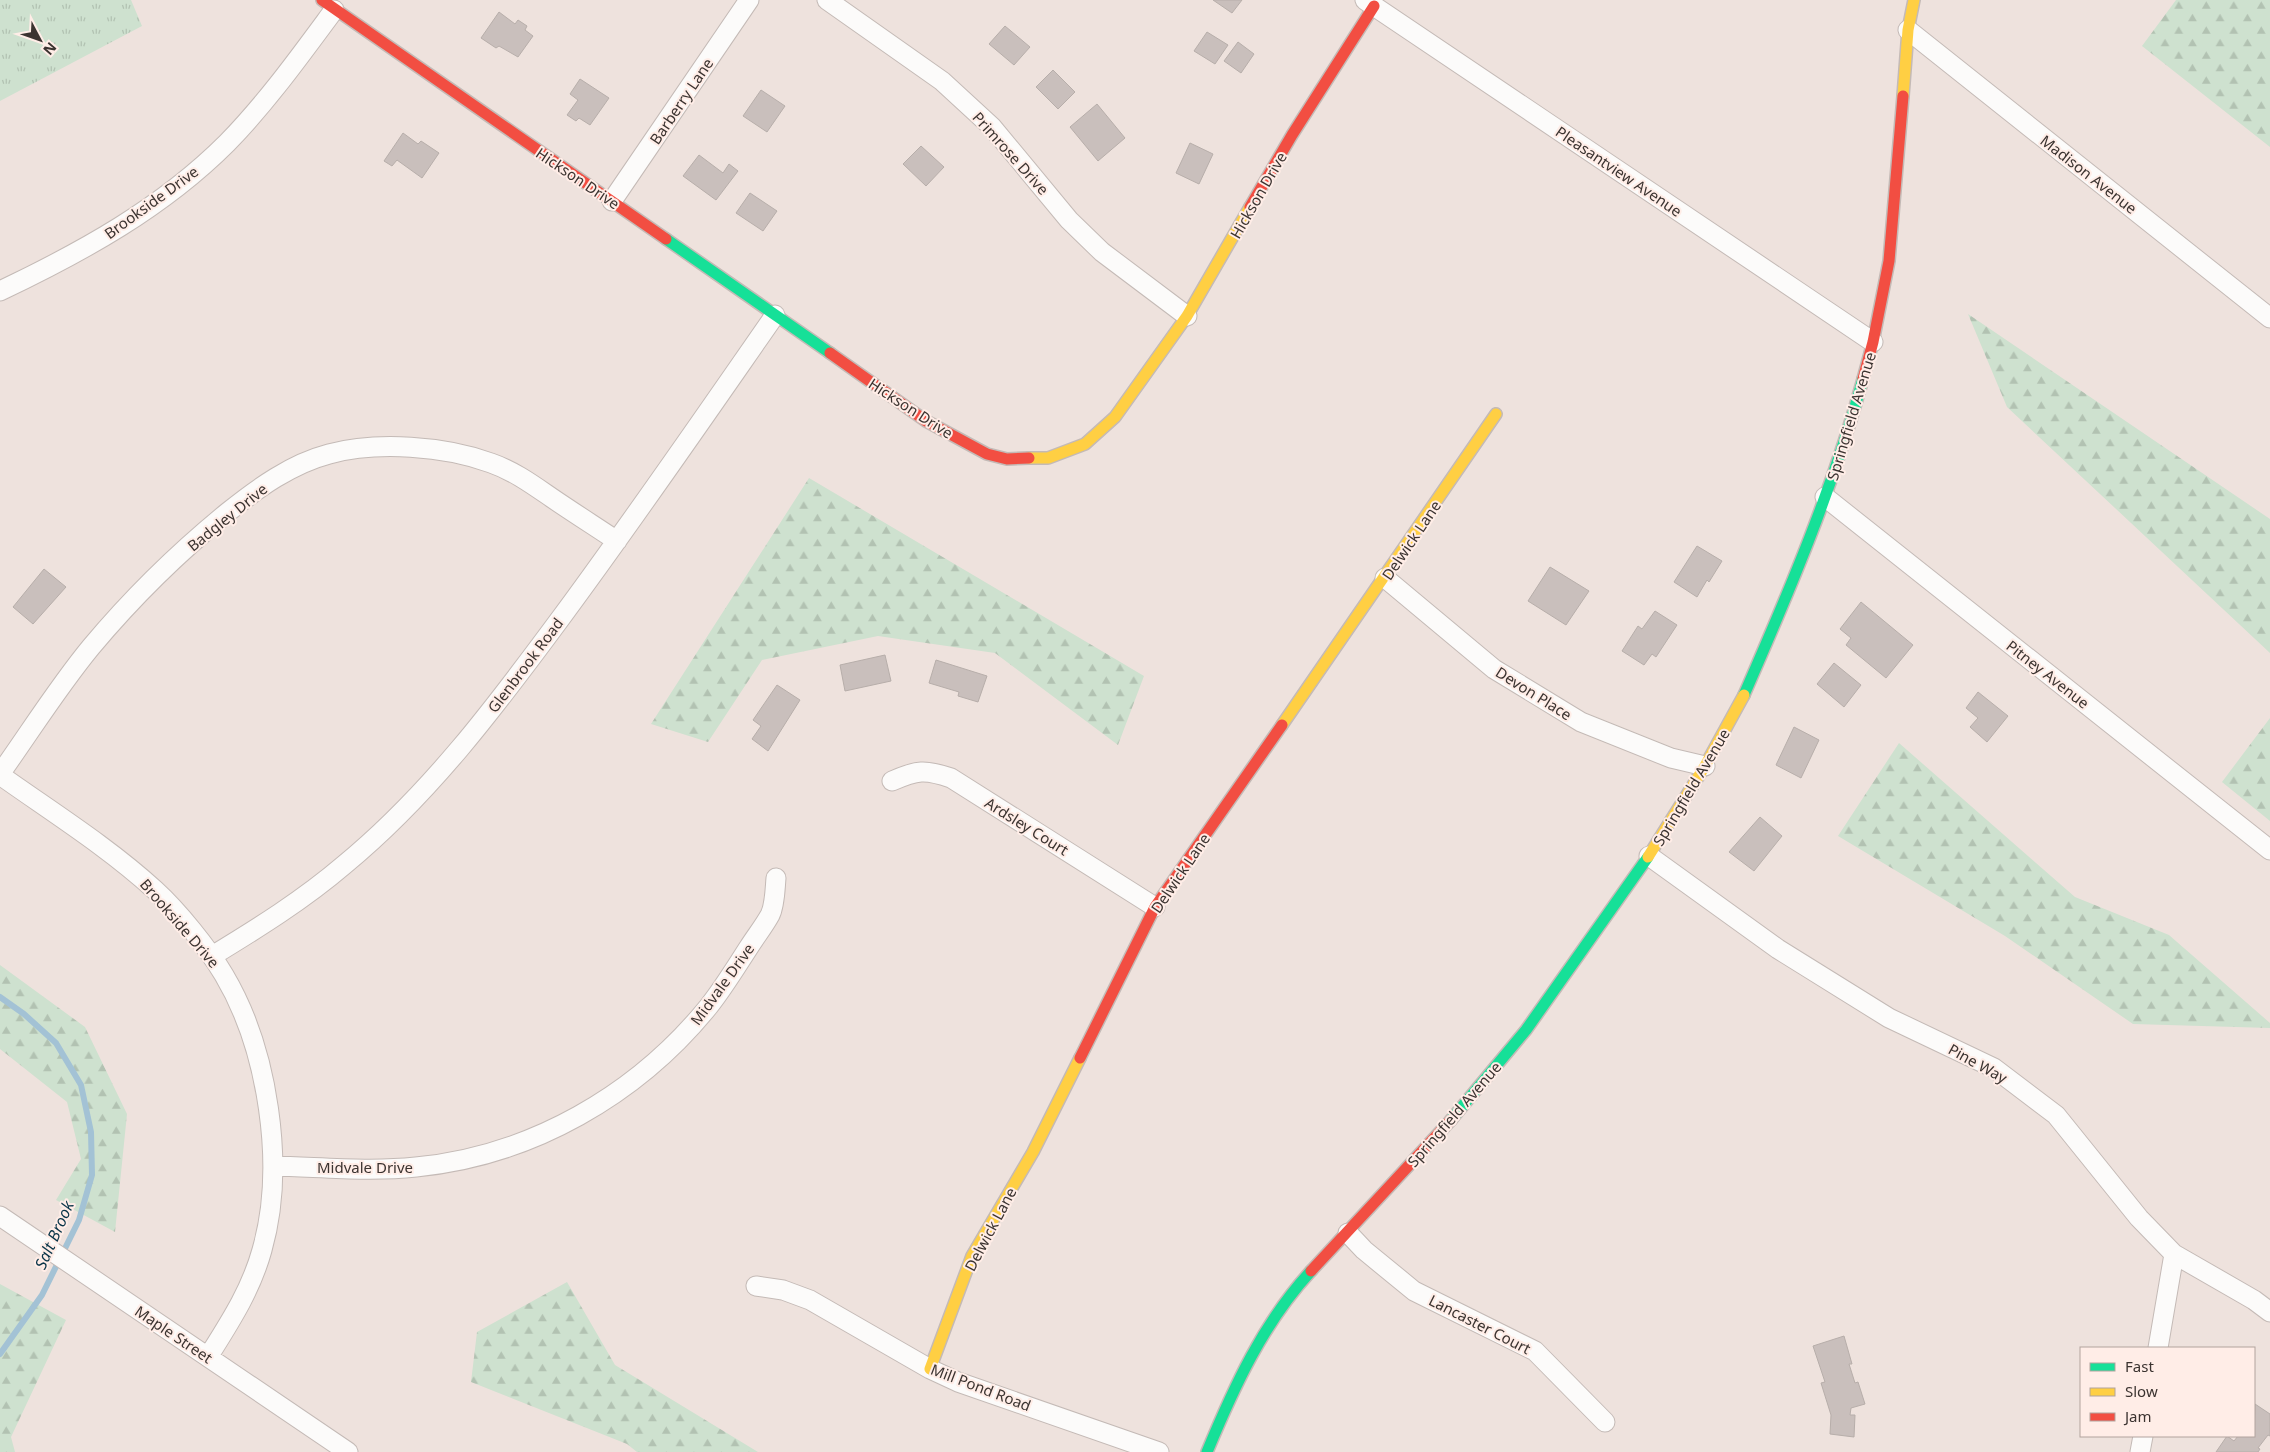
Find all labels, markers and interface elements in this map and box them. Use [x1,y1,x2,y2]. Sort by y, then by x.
north arrow [15,15,65,65]
text: N [39,38,61,59]
street label: Barberry Lane [645,54,717,148]
street label: Primrose Drive [969,107,1053,199]
street label: Pleasantview Avenue [1552,121,1686,221]
street label: Madison Avenue [2037,130,2141,218]
street label: Hickson Drive [532,143,624,213]
street label: Hickson Drive [1225,148,1291,242]
street label: Brookside Drive [100,161,202,243]
street label: Springfield Avenue [1822,349,1880,483]
street label: Hickson Drive [865,373,957,443]
street label: Badgley Drive [183,479,271,555]
street label: Delwick Lane [1377,496,1445,584]
street label: Glenbrook Road [483,614,567,716]
street label: Pitney Avenue [2002,635,2094,713]
street label: Devon Place [1492,662,1576,724]
street label: Springfield Avenue [1648,725,1734,849]
street label: Ardsley Court [981,792,1073,860]
street label: Delwick Lane [1146,829,1214,917]
street label: Brookside Drive [136,874,224,972]
street label: Midvale Drive [686,939,758,1029]
street label: Pine Way [1945,1039,2011,1087]
street label: Springfield Avenue [1403,1057,1505,1171]
street label: Midvale Drive [317,1157,413,1177]
street label: Delwick Lane [960,1184,1020,1274]
water label: Salt Brook [29,1196,79,1273]
street label: Lancaster Court [1426,1290,1535,1359]
street label: Maple Street [131,1301,217,1368]
legend [2080,1347,2255,1437]
text: Fast [2125,1356,2154,1376]
street label: Mill Pond Road [928,1359,1034,1415]
text: Slow [2125,1381,2158,1401]
text: Jam [2123,1406,2152,1426]

